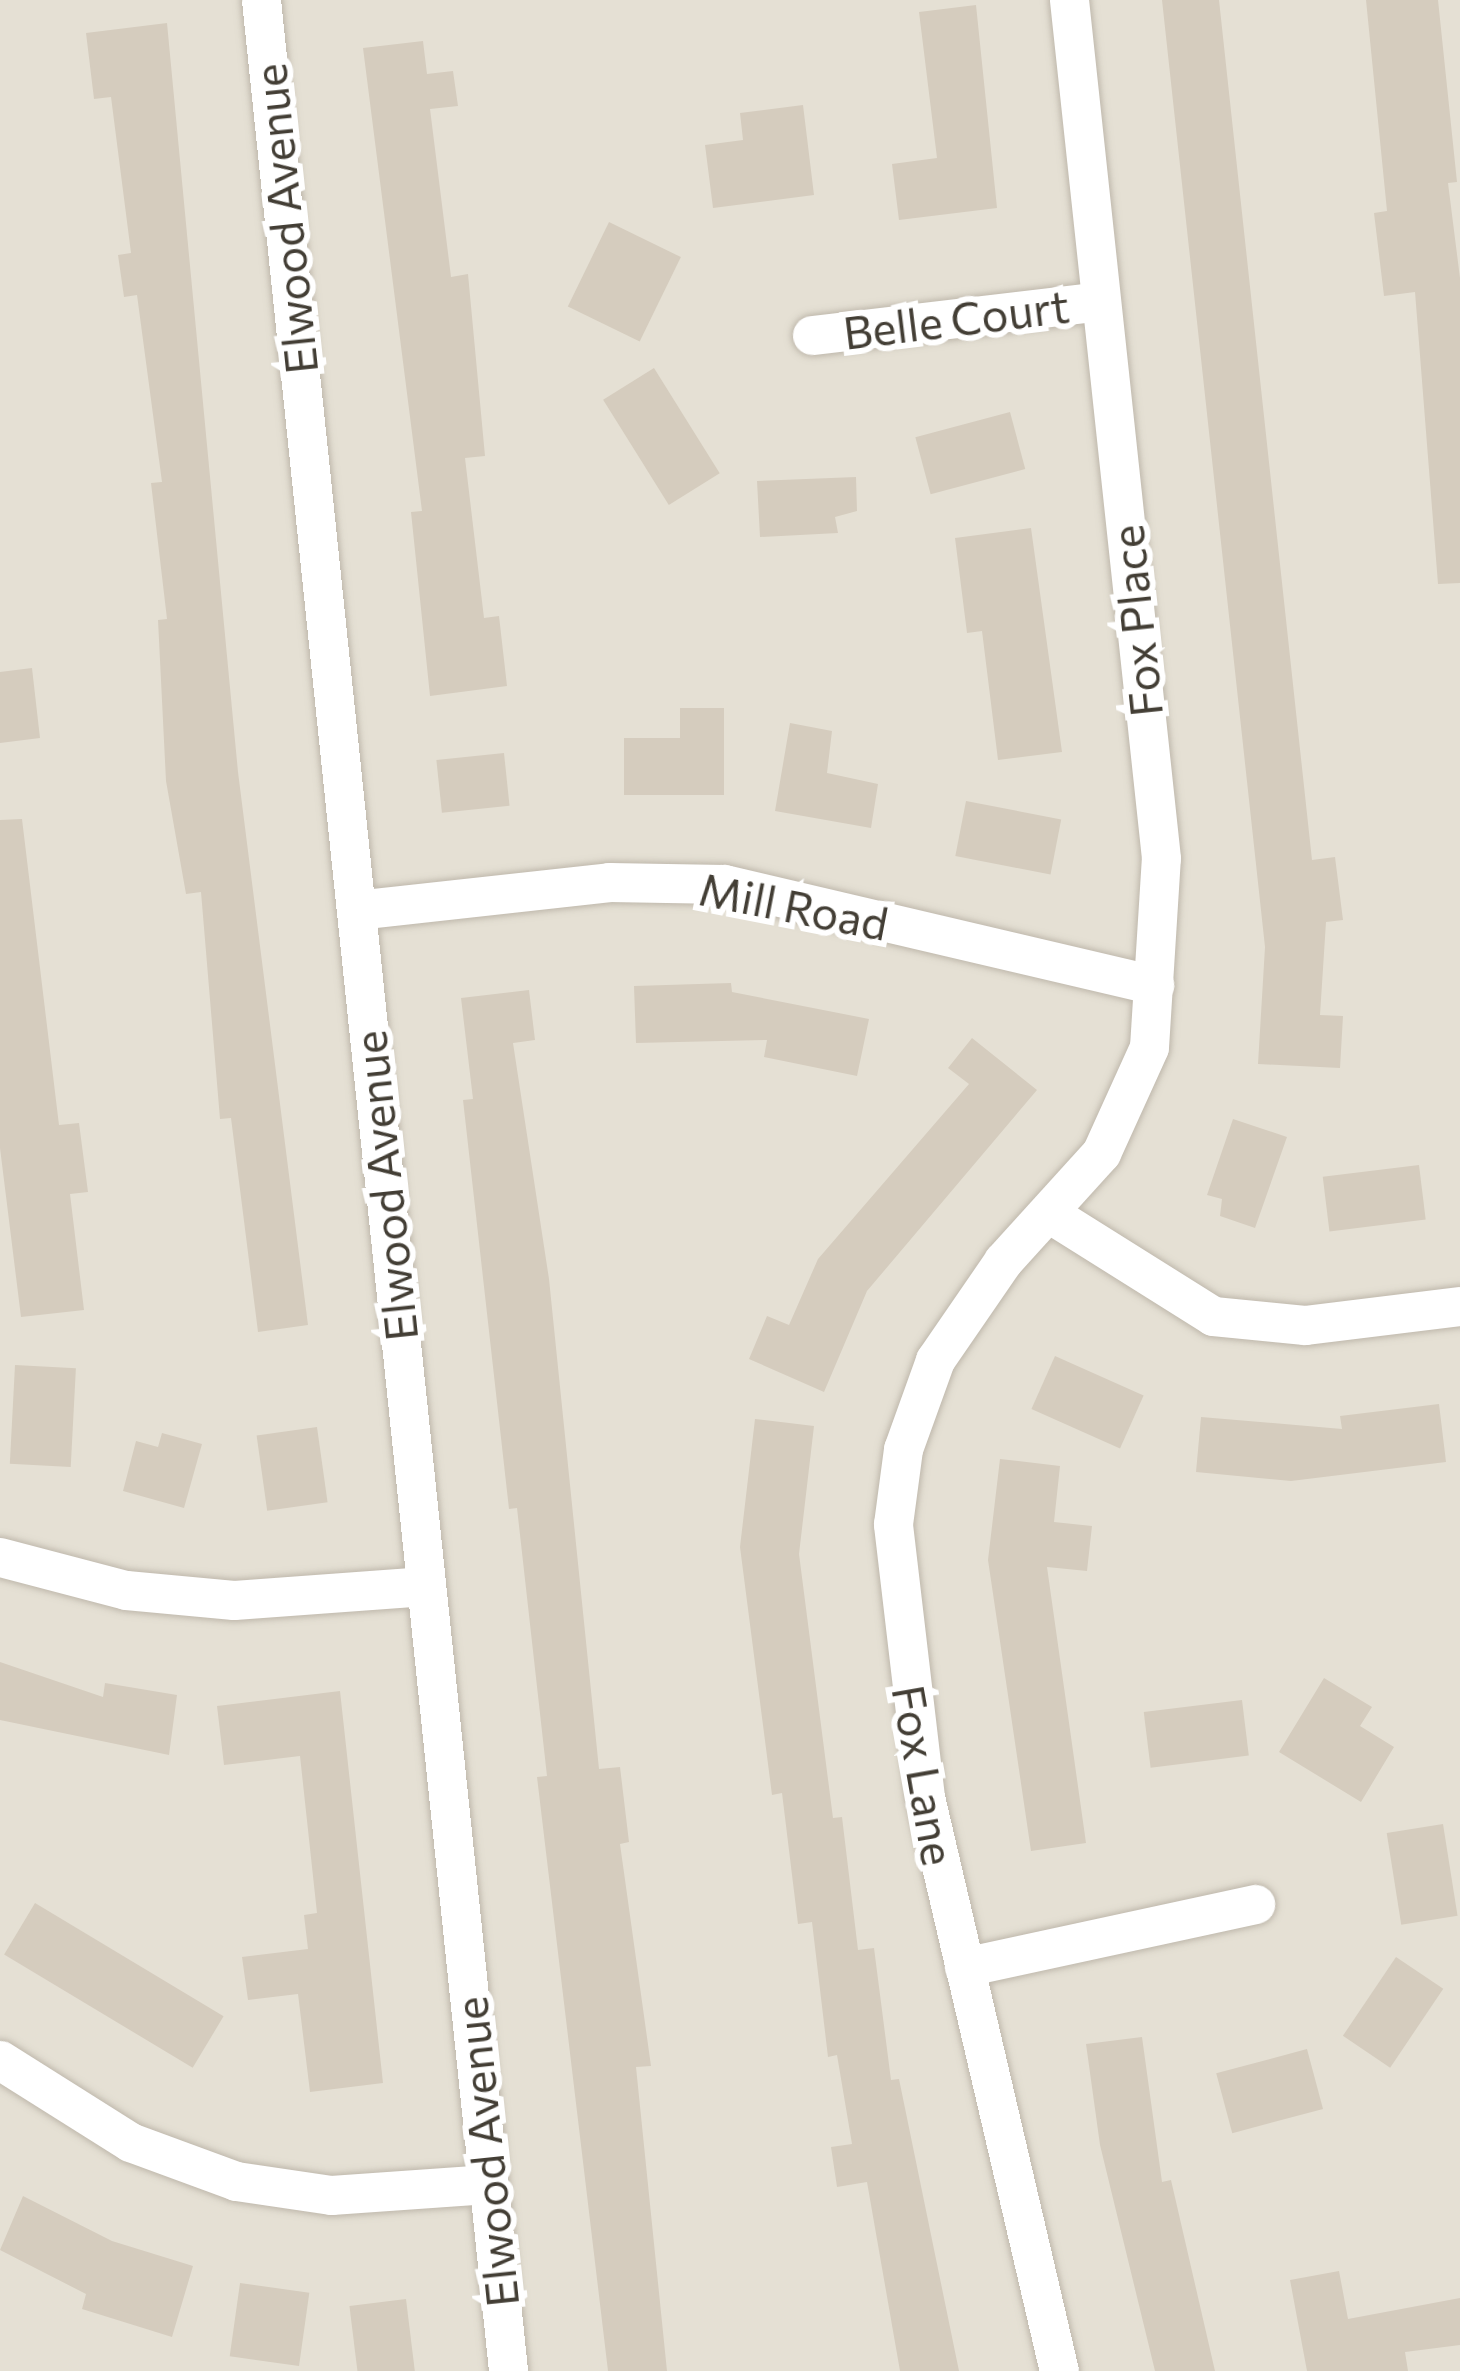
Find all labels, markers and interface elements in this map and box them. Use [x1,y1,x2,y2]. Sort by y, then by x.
street label: Elwood Avenue [241,61,327,377]
street label: Belle Court [840,277,1072,359]
street label: Fox Place [1098,522,1172,720]
street label: Mill Road [695,860,893,950]
street label: Elwood Avenue [341,1028,427,1344]
street label: Fox Lane [883,1681,967,1869]
street label: Elwood Avenue [442,1994,528,2310]

